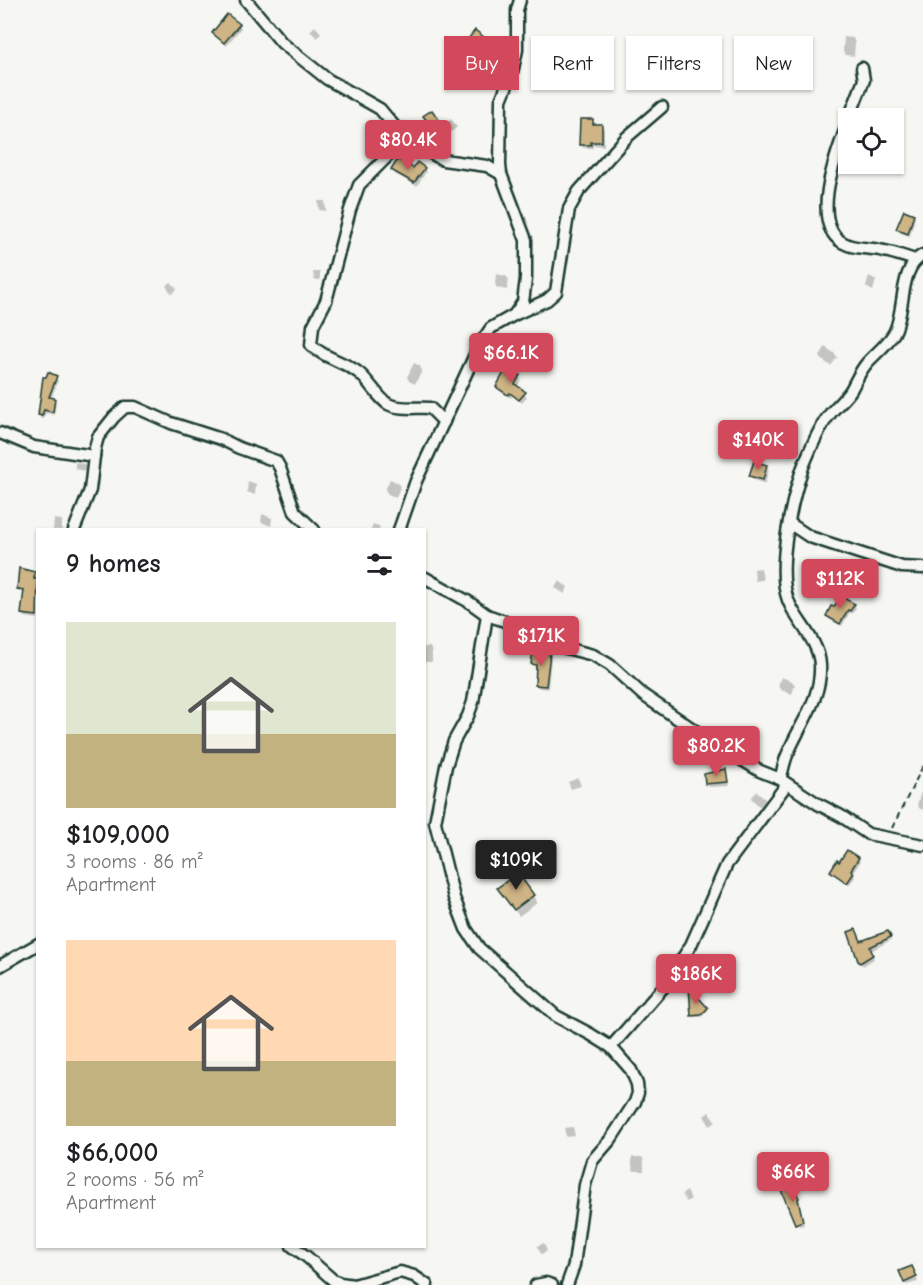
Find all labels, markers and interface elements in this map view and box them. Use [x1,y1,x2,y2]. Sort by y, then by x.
chip: Buy [444,36,519,90]
chip: Rent [531,36,614,90]
chip: Filters [626,36,722,90]
chip: New [734,36,813,90]
map controls [838,108,904,174]
button: locate [838,108,904,174]
pin: $80.4K [359,120,457,171]
text: $80.4K [379,128,437,151]
pin: $66.1K [462,333,560,384]
text: $66.1K [483,341,539,364]
pin: $140K [716,420,800,471]
text: $140K [732,428,784,451]
icon: filters [363,548,396,581]
text: 9 homes [66,549,161,579]
pin: $112K [798,559,882,610]
text: $112K [816,567,864,590]
pin: $171K [499,616,583,667]
text: $171K [517,624,565,647]
icon: home [177,661,285,769]
pin: $80.2K [667,726,765,777]
text: $80.2K [687,734,745,757]
text: $109,000 [66,820,170,850]
pin: $109K [474,840,558,891]
text: $109K [489,848,543,871]
text: 3 rooms · 86 m² [66,850,203,873]
text: Apartment [66,873,156,896]
pin: $186K [654,954,738,1005]
text: $186K [670,962,722,985]
icon: home [177,979,285,1087]
text: $66,000 [66,1138,158,1168]
pin: $66K [757,1152,829,1203]
text: $66K [771,1160,815,1183]
text: 2 rooms · 56 m² [66,1168,204,1191]
text: Apartment [66,1191,156,1214]

